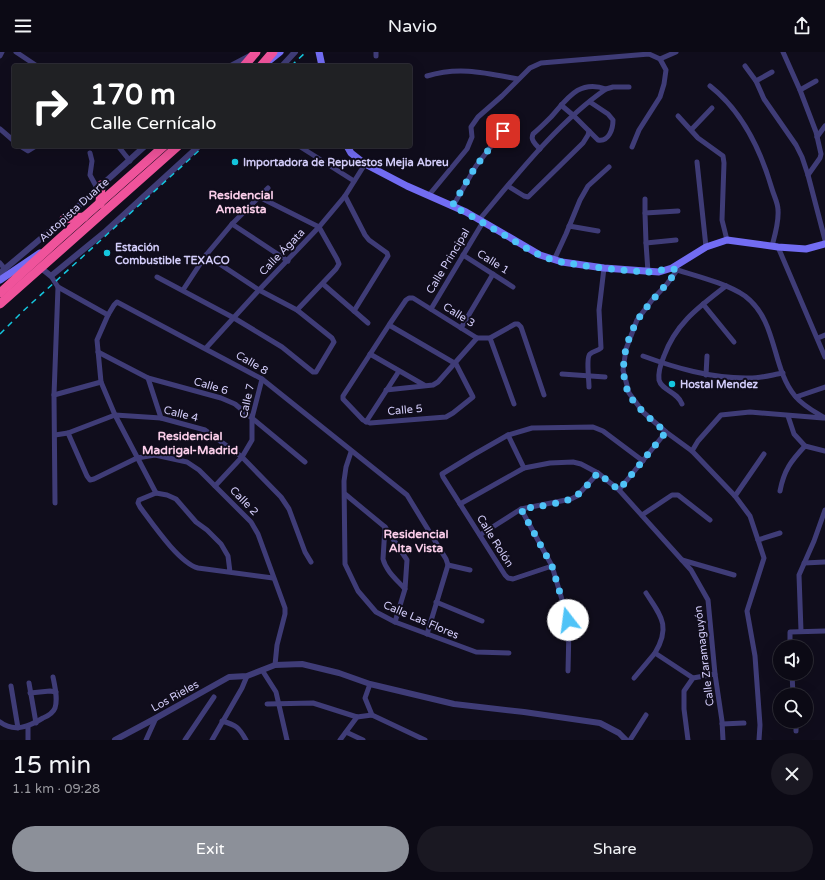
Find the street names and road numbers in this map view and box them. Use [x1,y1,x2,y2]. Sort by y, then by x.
street label: Autopista Duarte [36,175,112,245]
street label: Calle Ágata [256,225,307,278]
street label: Calle Principal [423,226,473,296]
street label: Calle 1 [475,247,511,277]
street label: Calle 3 [441,300,477,330]
street label: Calle 8 [233,349,271,377]
street label: Calle 6 [192,375,230,397]
street label: Calle 7 [237,382,257,420]
street label: Calle 5 [387,402,423,418]
street label: Calle 4 [162,403,200,425]
street label: Calle 2 [227,484,261,518]
street label: Calle Rolón [474,513,516,569]
street label: Calle Las Flores [381,598,461,642]
street label: Calle Zaramaguyón [691,605,717,707]
street label: Los Rieles [149,678,201,714]

